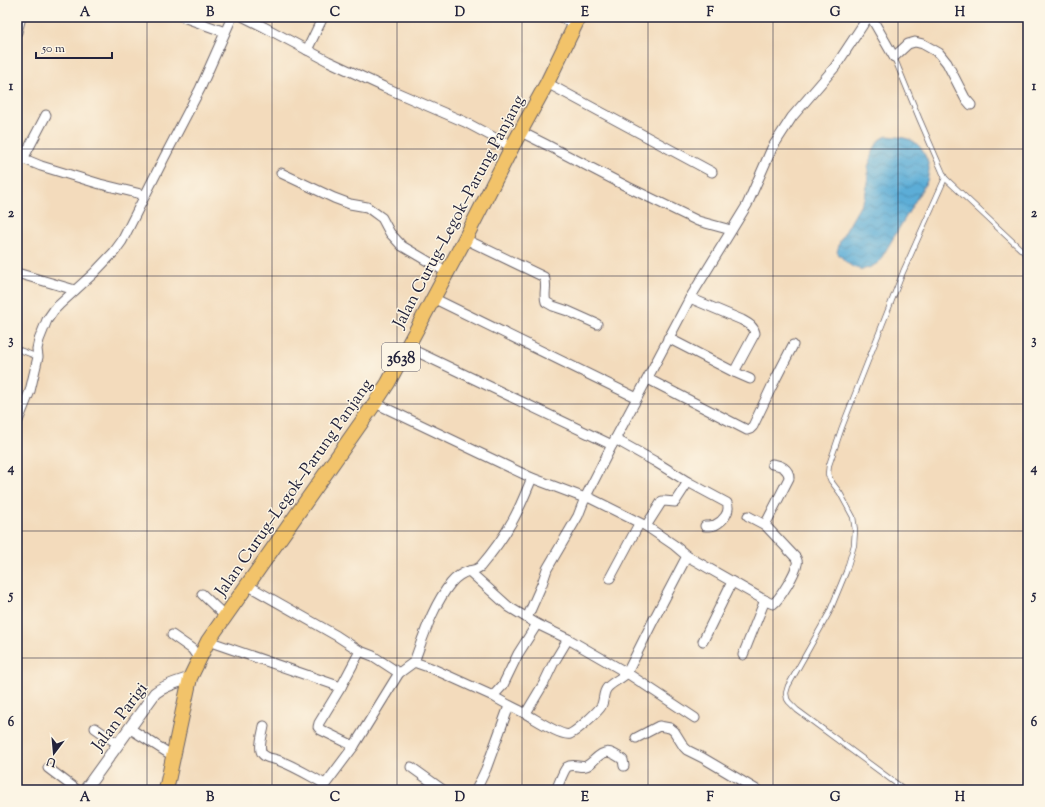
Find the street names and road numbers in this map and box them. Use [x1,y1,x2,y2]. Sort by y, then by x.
street label: Jalan Curug–Legok–Parung Panjang [387,91,532,334]
road number: 3638 [382,343,420,371]
street label: Jalan Curug–Legok–Parung Panjang [209,374,379,603]
street label: Jalan Parigi [86,678,154,757]

